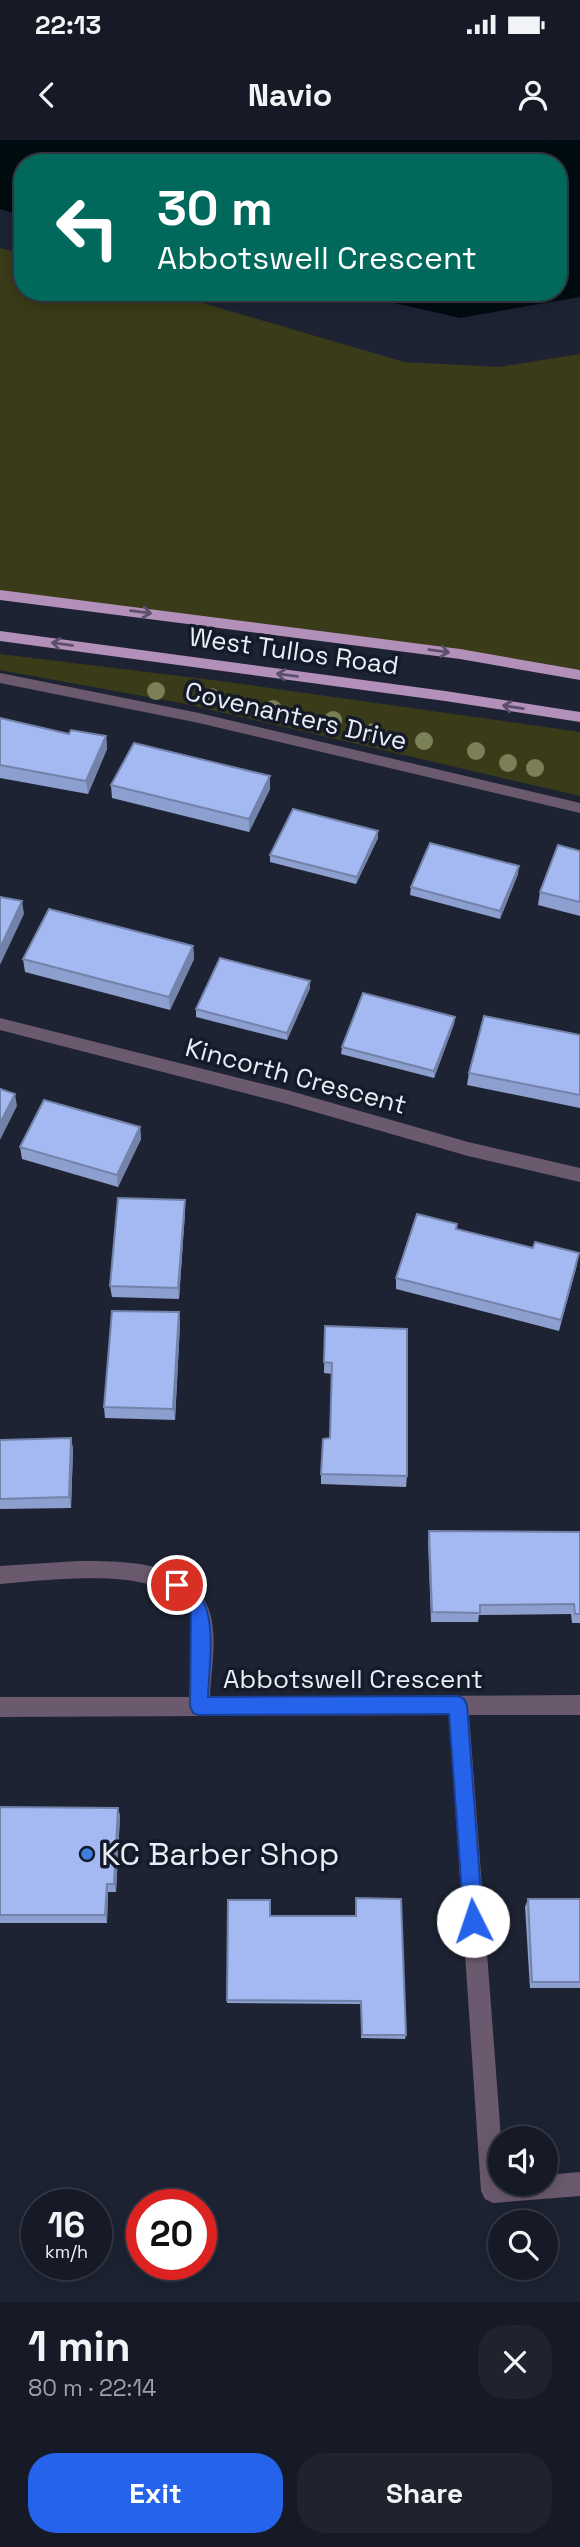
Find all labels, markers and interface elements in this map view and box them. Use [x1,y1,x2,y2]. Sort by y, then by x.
text: 22:13 [35,8,101,42]
text: Navio [248,75,332,115]
icon: back [28,76,66,114]
icon: person [514,76,552,114]
text: 30 m [157,177,273,239]
icon: left [42,182,133,273]
text: Abbotswell Crescent [157,238,477,278]
one-way arrow [129,606,152,619]
street label: West Tullos Road [187,619,401,683]
one-way arrow [51,638,74,651]
one-way arrow [427,645,450,658]
one-way arrow [276,668,299,681]
street label: Covenanters Drive [182,674,410,758]
one-way arrow [502,700,524,713]
street label: Kincorth Crescent [182,1030,410,1122]
pin [147,1555,207,1615]
icon: arrive [158,1566,196,1604]
street label: Abbotswell Crescent [223,1662,483,1696]
place label: KC Barber Shop [101,1834,339,1874]
marker: KC Barber Shop [79,1846,95,1862]
position arrow [436,1884,510,1958]
map controls [488,2126,558,2280]
button: sound [488,2126,558,2196]
speed limit sign: 20 [126,2189,217,2280]
text: 16 [48,2203,85,2247]
button: search [488,2210,558,2280]
text: km/h [45,2240,88,2263]
text: 1 min [28,2320,131,2373]
button: close [478,2325,552,2399]
text: 80 m · 22:14 [28,2373,156,2403]
button: Exit [28,2453,283,2533]
button: Share [297,2453,552,2533]

